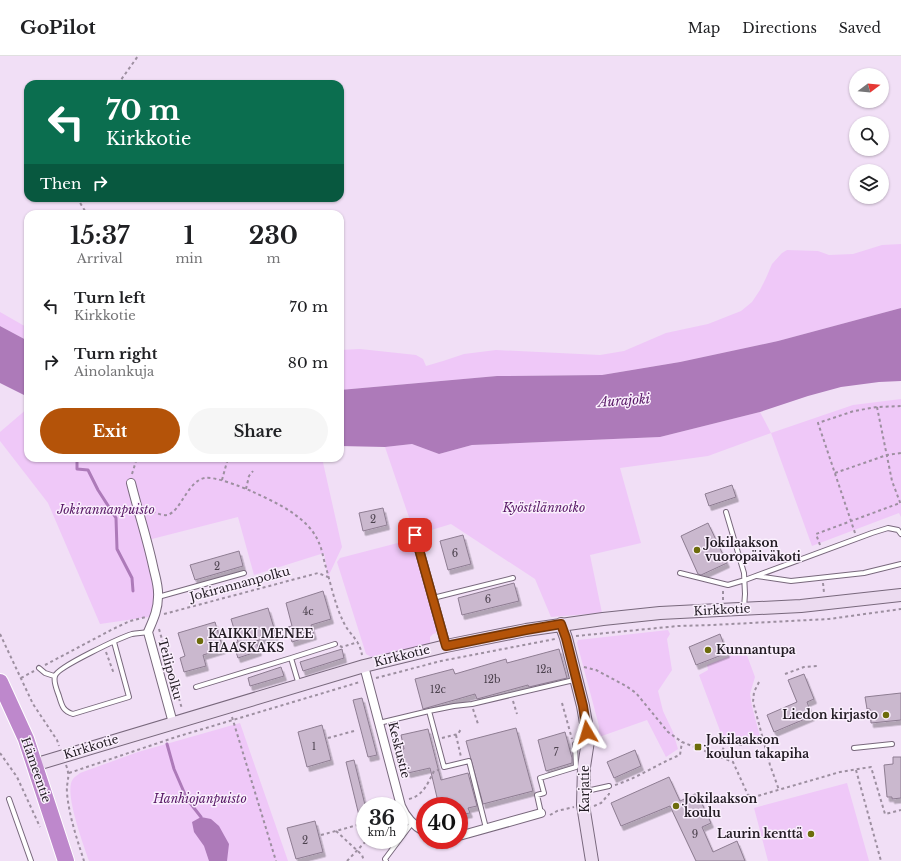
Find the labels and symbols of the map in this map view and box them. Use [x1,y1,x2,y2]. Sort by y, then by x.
north arrow [849,68,889,108]
water label: Aurajoki [595,390,651,411]
park label: Kyöstilännotko [502,500,585,515]
park label: Jokirannanpuisto [56,502,155,517]
house number: 2 [370,513,376,526]
pin [398,518,432,552]
place label: Jokilaakson vuoropäiväkoti [702,535,802,564]
marker: Jokilaakson vuoropäiväkoti [692,545,702,555]
house number: 6 [452,547,458,560]
house number: 2 [214,560,220,573]
street label: Jokirannanpolku [186,563,292,605]
house number: 6 [485,593,491,606]
street label: Kirkkotie [693,601,751,618]
house number: 4c [302,605,314,618]
place label: KAIKKI MENEE HAASKAKS [208,626,313,655]
marker: KAIKKI MENEE HAASKAKS [195,636,205,646]
street label: Teilipolku [155,637,186,701]
street label: Kirkkotie [372,641,431,670]
place label: Kunnantupa [716,642,796,657]
marker: Kunnantupa [703,645,713,655]
house number: 12a [536,663,553,676]
house number: 12b [483,673,501,686]
house number: 12c [430,683,447,696]
place label: Liedon kirjasto [782,707,878,722]
marker: Liedon kirjasto [881,710,891,720]
position arrow [566,711,608,753]
street label: Keskustie [385,720,414,780]
street label: Kirkkotie [61,731,120,762]
place label: Jokilaakson koulun takapiha [703,732,809,761]
street label: Hämeentie [18,735,55,805]
house number: 1 [312,740,316,753]
marker: Jokilaakson koulun takapiha [693,742,703,752]
house number: 7 [553,746,559,759]
street label: Karjatie [577,765,592,813]
park label: Hanhiojanpuisto [152,791,247,806]
place label: Jokilaakson koulu [681,791,757,820]
speed limit sign: 40 [416,797,468,849]
marker: Jokilaakson koulu [671,801,681,811]
place label: Laurin kenttä [717,826,803,841]
house number: 9 [692,828,698,841]
marker: Laurin kenttä [806,829,816,839]
house number: 2 [302,834,308,847]

